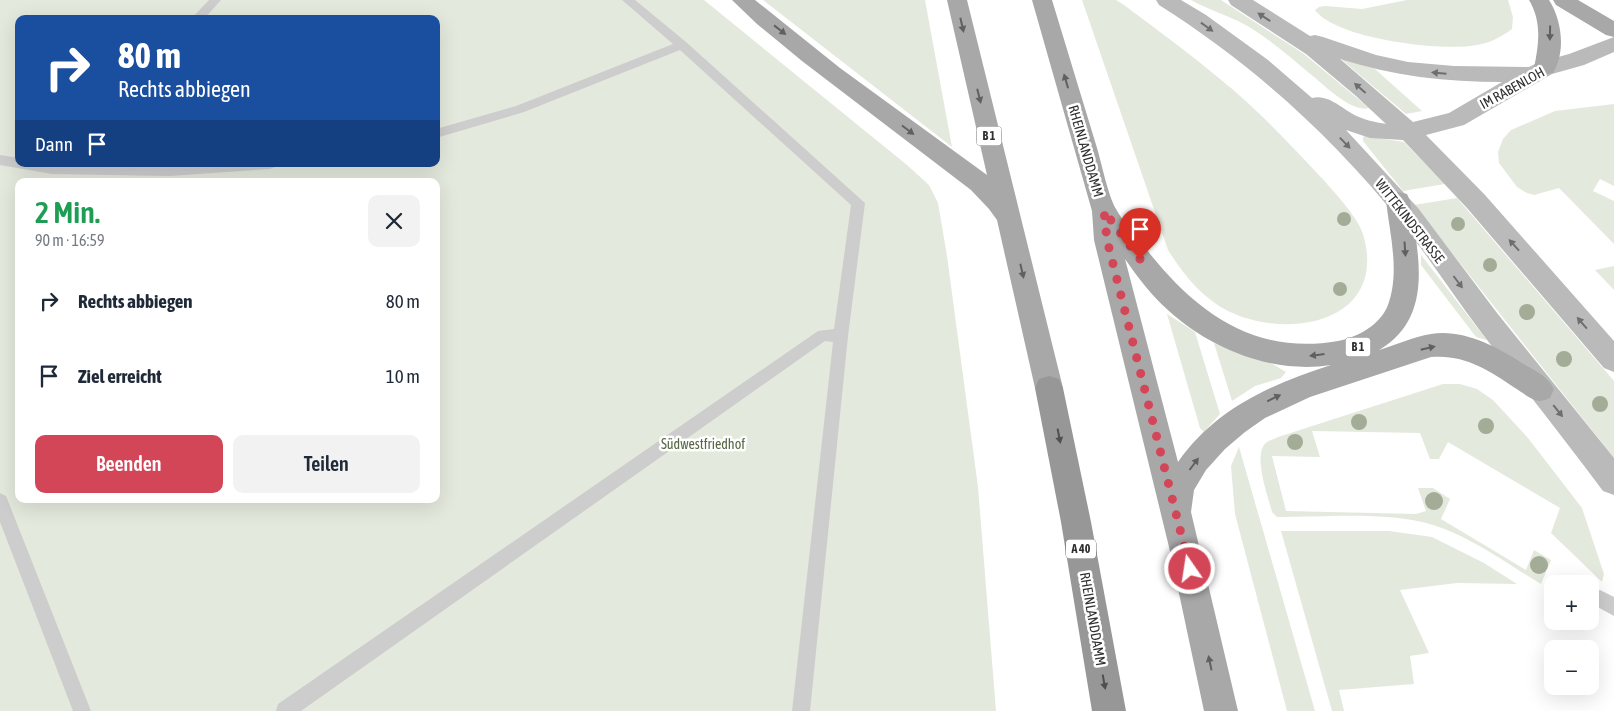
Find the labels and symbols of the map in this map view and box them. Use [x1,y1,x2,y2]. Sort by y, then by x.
one-way arrow [1258,12,1271,21]
one-way arrow [958,17,966,32]
one-way arrow [1200,22,1214,32]
one-way arrow [773,25,786,36]
one-way arrow [1546,25,1554,41]
street label: IM RABENLOH [1477,64,1547,112]
one-way arrow [1431,68,1447,76]
one-way arrow [1061,73,1069,88]
one-way arrow [1354,82,1366,94]
one-way arrow [975,89,983,104]
street label: RHEINLANDDAMM [1065,103,1107,199]
one-way arrow [901,125,914,136]
road number: B 1 [976,126,1002,146]
one-way arrow [1339,137,1351,149]
street label: WITTEKINDSTRASSE [1372,176,1448,266]
pin [1119,208,1161,259]
one-way arrow [1508,239,1519,252]
one-way arrow [1402,241,1410,257]
one-way arrow [1018,263,1026,278]
one-way arrow [1453,275,1464,288]
one-way arrow [1577,317,1588,330]
road number: B 1 [1346,338,1370,357]
one-way arrow [1420,344,1435,352]
one-way arrow [1308,351,1324,359]
one-way arrow [1266,394,1281,402]
one-way arrow [1552,404,1563,417]
one-way arrow [1055,428,1063,444]
park label: Südwestfriedhof [661,436,745,452]
one-way arrow [1189,457,1199,471]
road number: A 40 [1066,540,1096,558]
position arrow [1163,542,1215,594]
street label: RHEINLANDDAMM [1077,571,1109,667]
one-way arrow [1206,656,1214,671]
one-way arrow [1101,674,1109,690]

